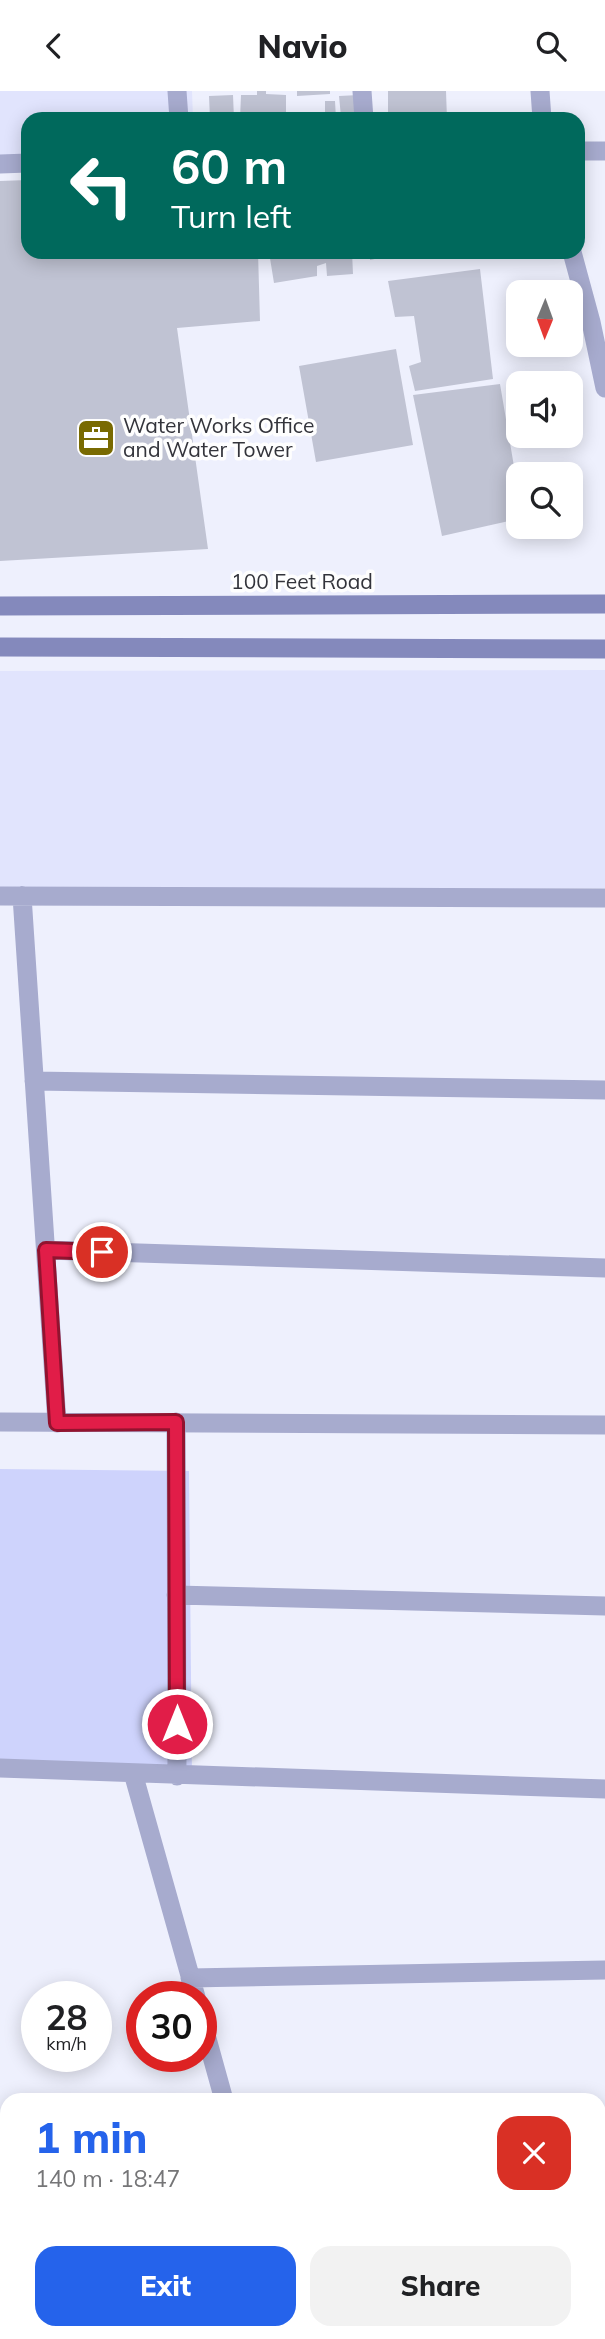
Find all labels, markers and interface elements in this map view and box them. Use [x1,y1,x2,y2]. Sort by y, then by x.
text: Navio [257,26,348,66]
icon: back [35,27,73,65]
icon: search [532,27,570,65]
text: 60 m [171,135,287,196]
icon: left [56,140,147,231]
text: Turn left [171,196,291,236]
north arrow [506,280,583,357]
map controls [506,280,583,539]
button: sound [506,371,583,448]
place label: Water Works Office and Water Tower [123,412,314,462]
office icon: Water Works Office and Water Tower [75,417,117,459]
button: search [506,462,583,539]
street label: 100 Feet Road [231,568,373,594]
pin [72,1222,132,1282]
icon: arrive [83,1233,121,1271]
position arrow [140,1687,214,1761]
speed limit sign: 30 [126,1981,217,2072]
text: 28 [45,1995,88,2039]
text: km/h [46,2032,87,2055]
text: 1 min [35,2111,148,2164]
button: close [497,2116,571,2190]
text: 140 m · 18:47 [35,2164,180,2193]
button: Exit [35,2246,296,2326]
button: Share [310,2246,571,2326]

